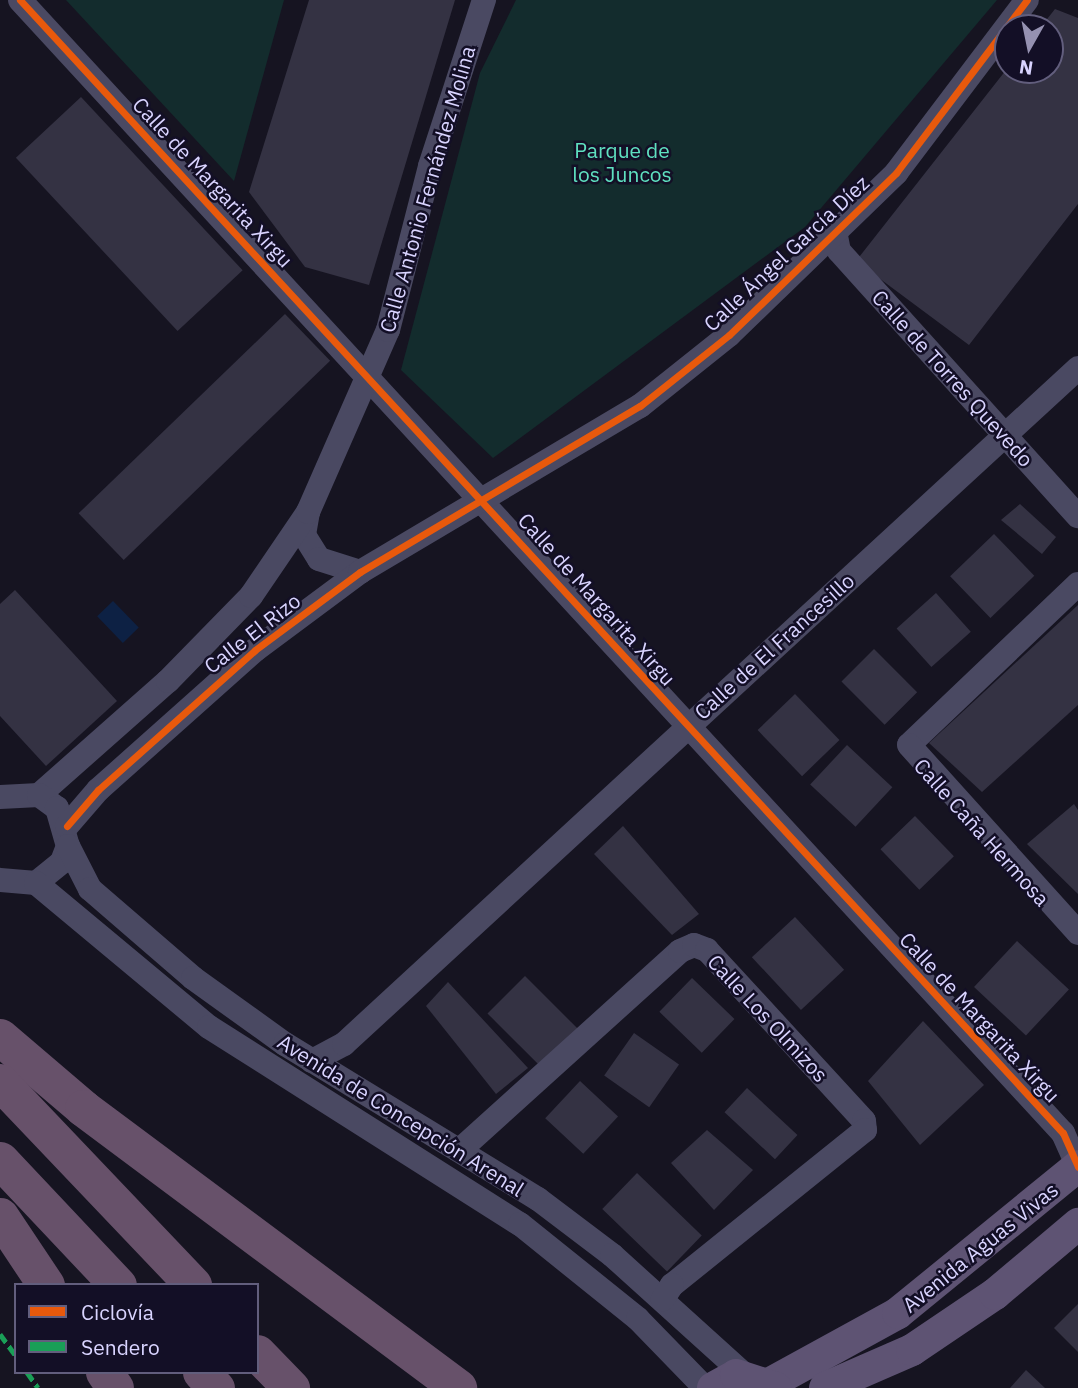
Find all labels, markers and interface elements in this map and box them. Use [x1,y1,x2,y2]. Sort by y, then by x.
north arrow [994,14,1064,84]
street label: Calle Antonio Fernández Molina [374,43,480,335]
text: N [1017,55,1035,81]
street label: Calle de Margarita Xirgu [128,92,298,272]
park label: Parque de los Juncos [572,137,672,187]
street label: Calle Ángel García Díez [698,170,874,336]
street label: Calle de Torres Quevedo [867,285,1039,471]
street label: Calle de Margarita Xirgu [513,508,681,690]
street label: Calle de El Francesillo [689,568,859,724]
street label: Calle El Rizo [199,588,305,678]
street label: Calle Caña Hermosa [909,753,1055,911]
street label: Calle de Margarita Xirgu [895,927,1065,1107]
street label: Calle Los Olmizos [703,949,833,1087]
street label: Avenida de Concepción Arenal [273,1029,529,1201]
street label: Avenida Aguas Vivas [897,1177,1063,1317]
legend [14,1283,259,1374]
text: Ciclovía [81,1298,154,1326]
text: Sendero [81,1333,160,1361]

